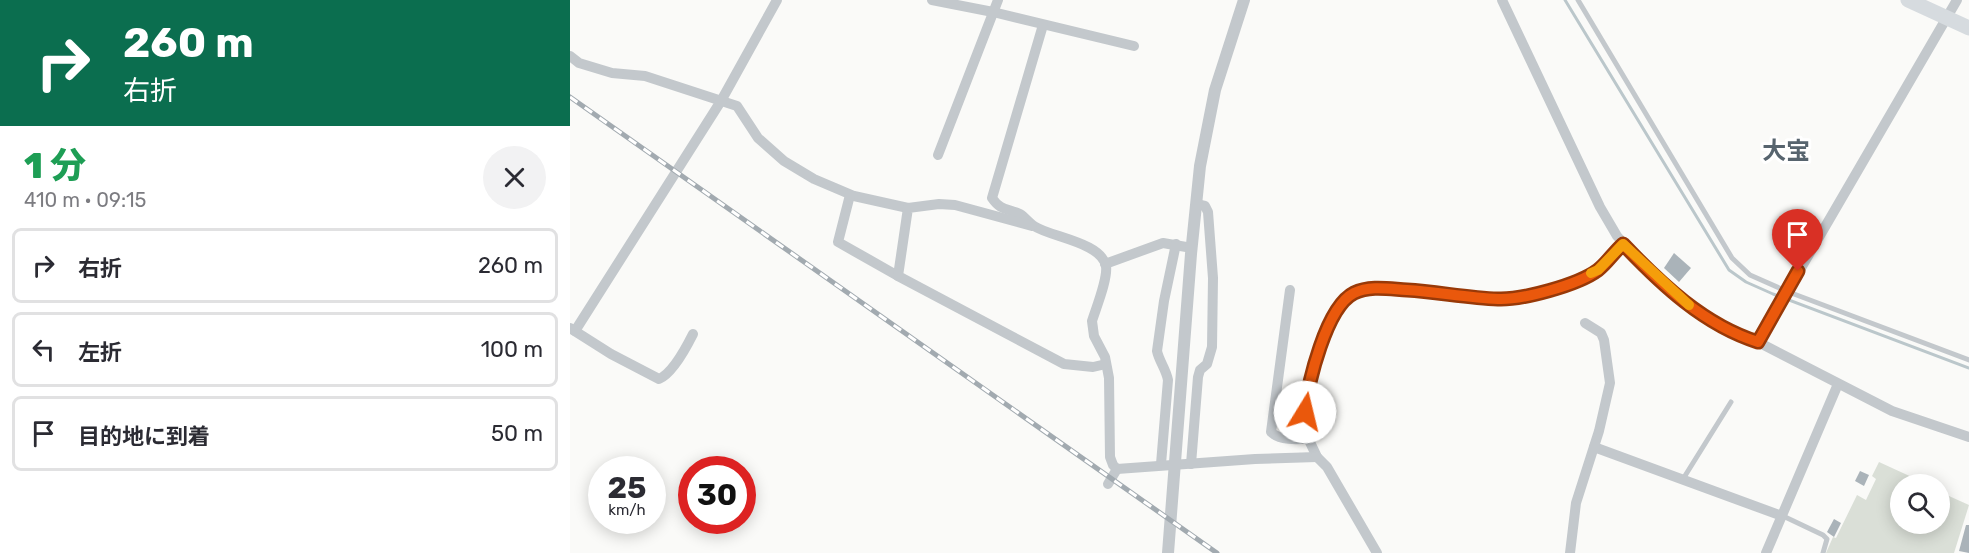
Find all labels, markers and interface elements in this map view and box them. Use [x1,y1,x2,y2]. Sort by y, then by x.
text: 260 m [123,18,254,68]
icon: right [24,24,102,102]
text: 右折 [123,75,177,107]
district label: 大宝 [1762,137,1810,165]
text: 1 分 [24,144,86,187]
button: close [483,146,546,209]
text: 410 m · 09:15 [24,188,146,212]
pin [1772,209,1823,271]
icon: arrive [1781,218,1814,251]
icon: right [27,249,60,282]
text: 260 m [478,252,543,279]
text: 右折 [78,255,122,282]
icon: left [27,333,60,366]
text: 100 m [481,336,543,363]
text: 左折 [78,339,122,366]
position arrow [1273,380,1337,444]
icon: arrive [27,417,60,450]
text: 50 m [491,420,543,447]
text: 目的地に到着 [78,423,210,450]
speed limit sign: 30 [678,456,756,534]
text: 25 [608,470,646,506]
map controls [1890,474,1950,534]
button: search [1890,474,1950,534]
text: km/h [608,501,646,519]

